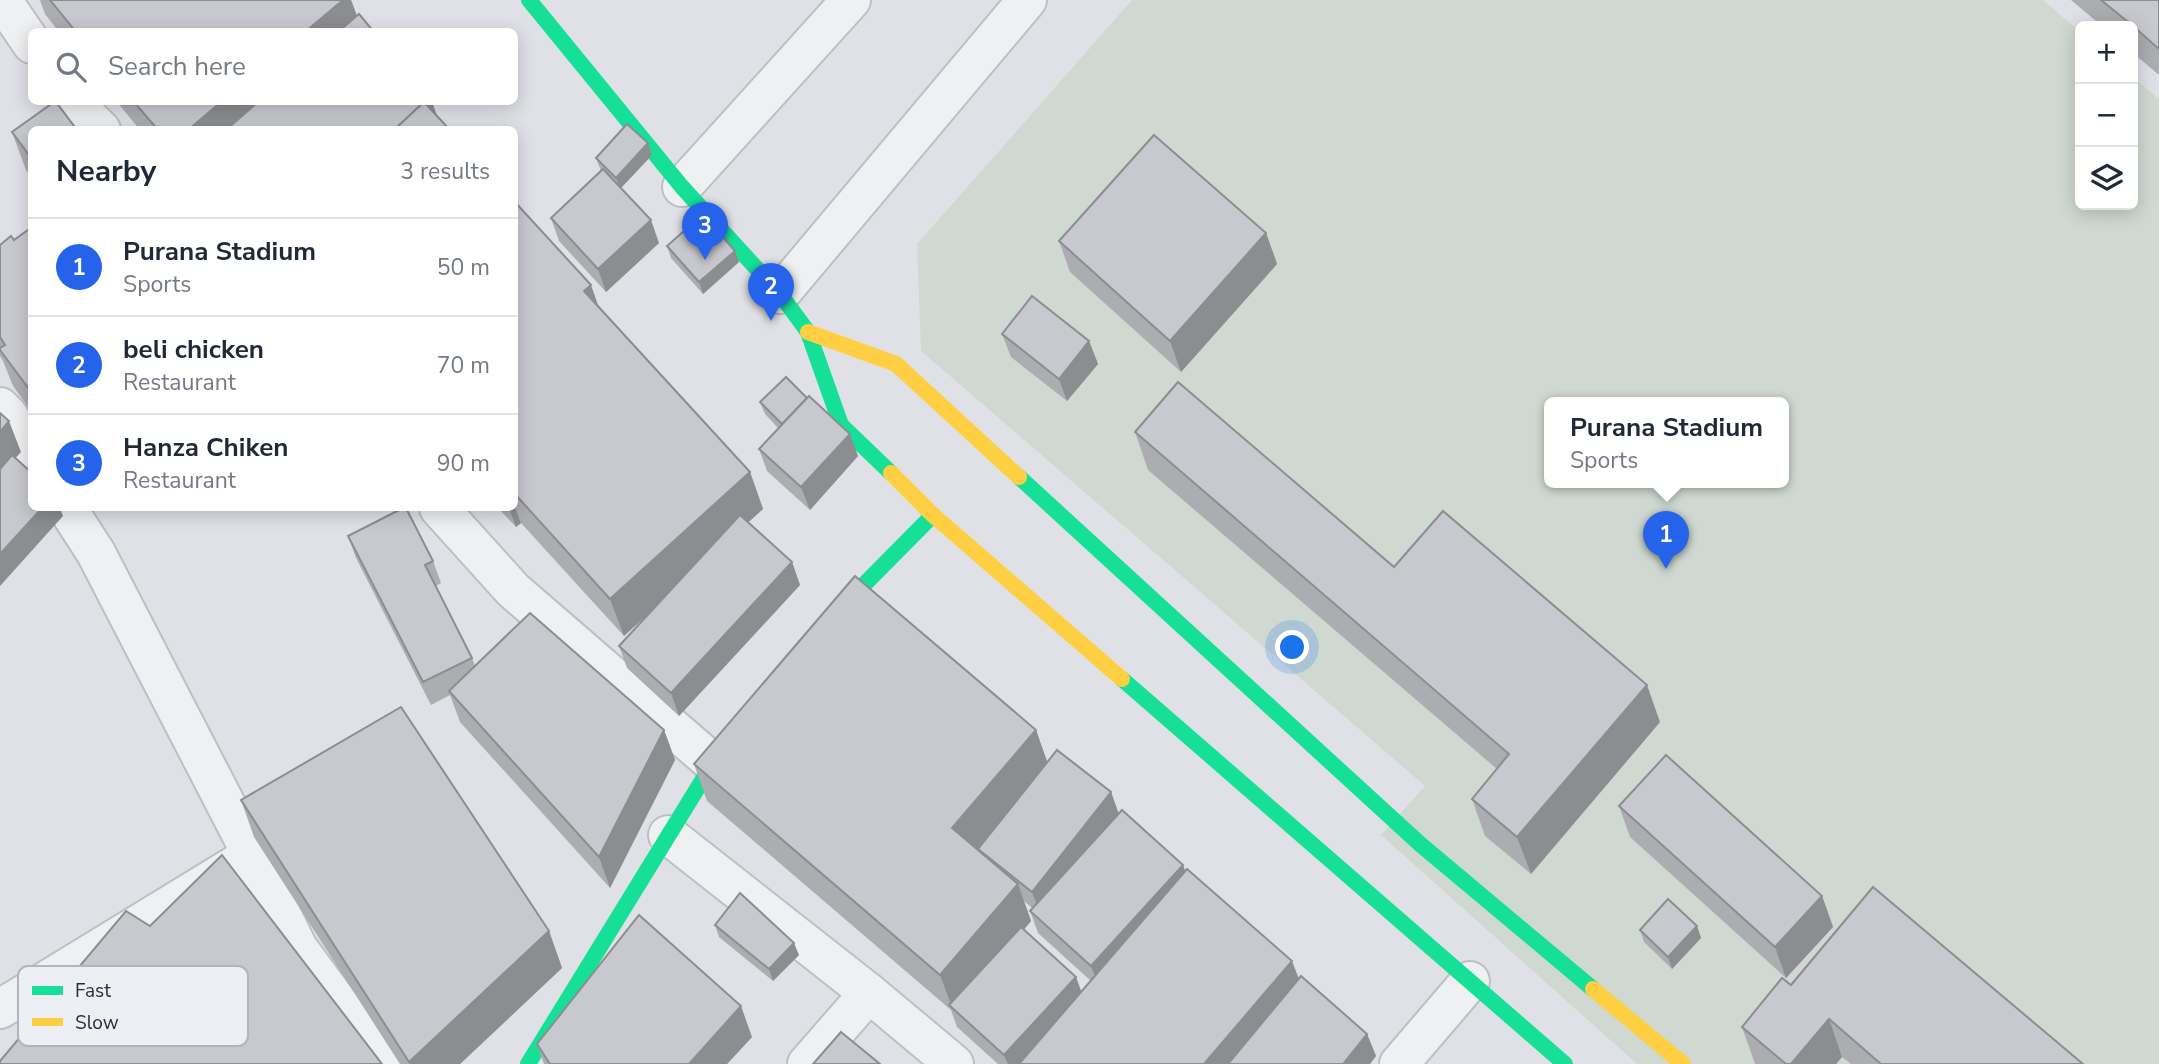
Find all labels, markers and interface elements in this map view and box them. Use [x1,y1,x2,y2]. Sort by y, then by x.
map controls [2075,21,2138,210]
button: + [2075,21,2138,84]
search box [28,28,518,105]
icon: search [52,48,90,86]
text: Search here [108,49,246,84]
button: − [2075,84,2138,147]
button: layers [2075,147,2138,210]
text: Nearby [56,151,156,192]
text: 3 results [400,156,490,187]
pin: 3 [682,202,728,260]
text: Purana Stadium [123,234,316,269]
text: 1 [72,252,86,283]
text: 50 m [437,252,490,283]
pin: 2 [748,263,794,321]
text: Sports [123,269,191,300]
text: beli chicken [123,332,264,367]
text: 2 [72,350,86,381]
text: 70 m [437,350,490,381]
text: Restaurant [123,367,236,398]
popup [1544,397,1789,488]
text: Purana Stadium [1570,410,1763,445]
text: Hanza Chiken [123,430,288,465]
text: Sports [1570,445,1638,476]
text: 3 [72,448,86,479]
text: 90 m [437,448,490,479]
text: Restaurant [123,465,236,496]
pin: 1 [1643,511,1689,569]
your location [1275,630,1309,664]
legend [18,966,248,1046]
text: Fast [75,978,111,1004]
text: Slow [75,1010,119,1036]

